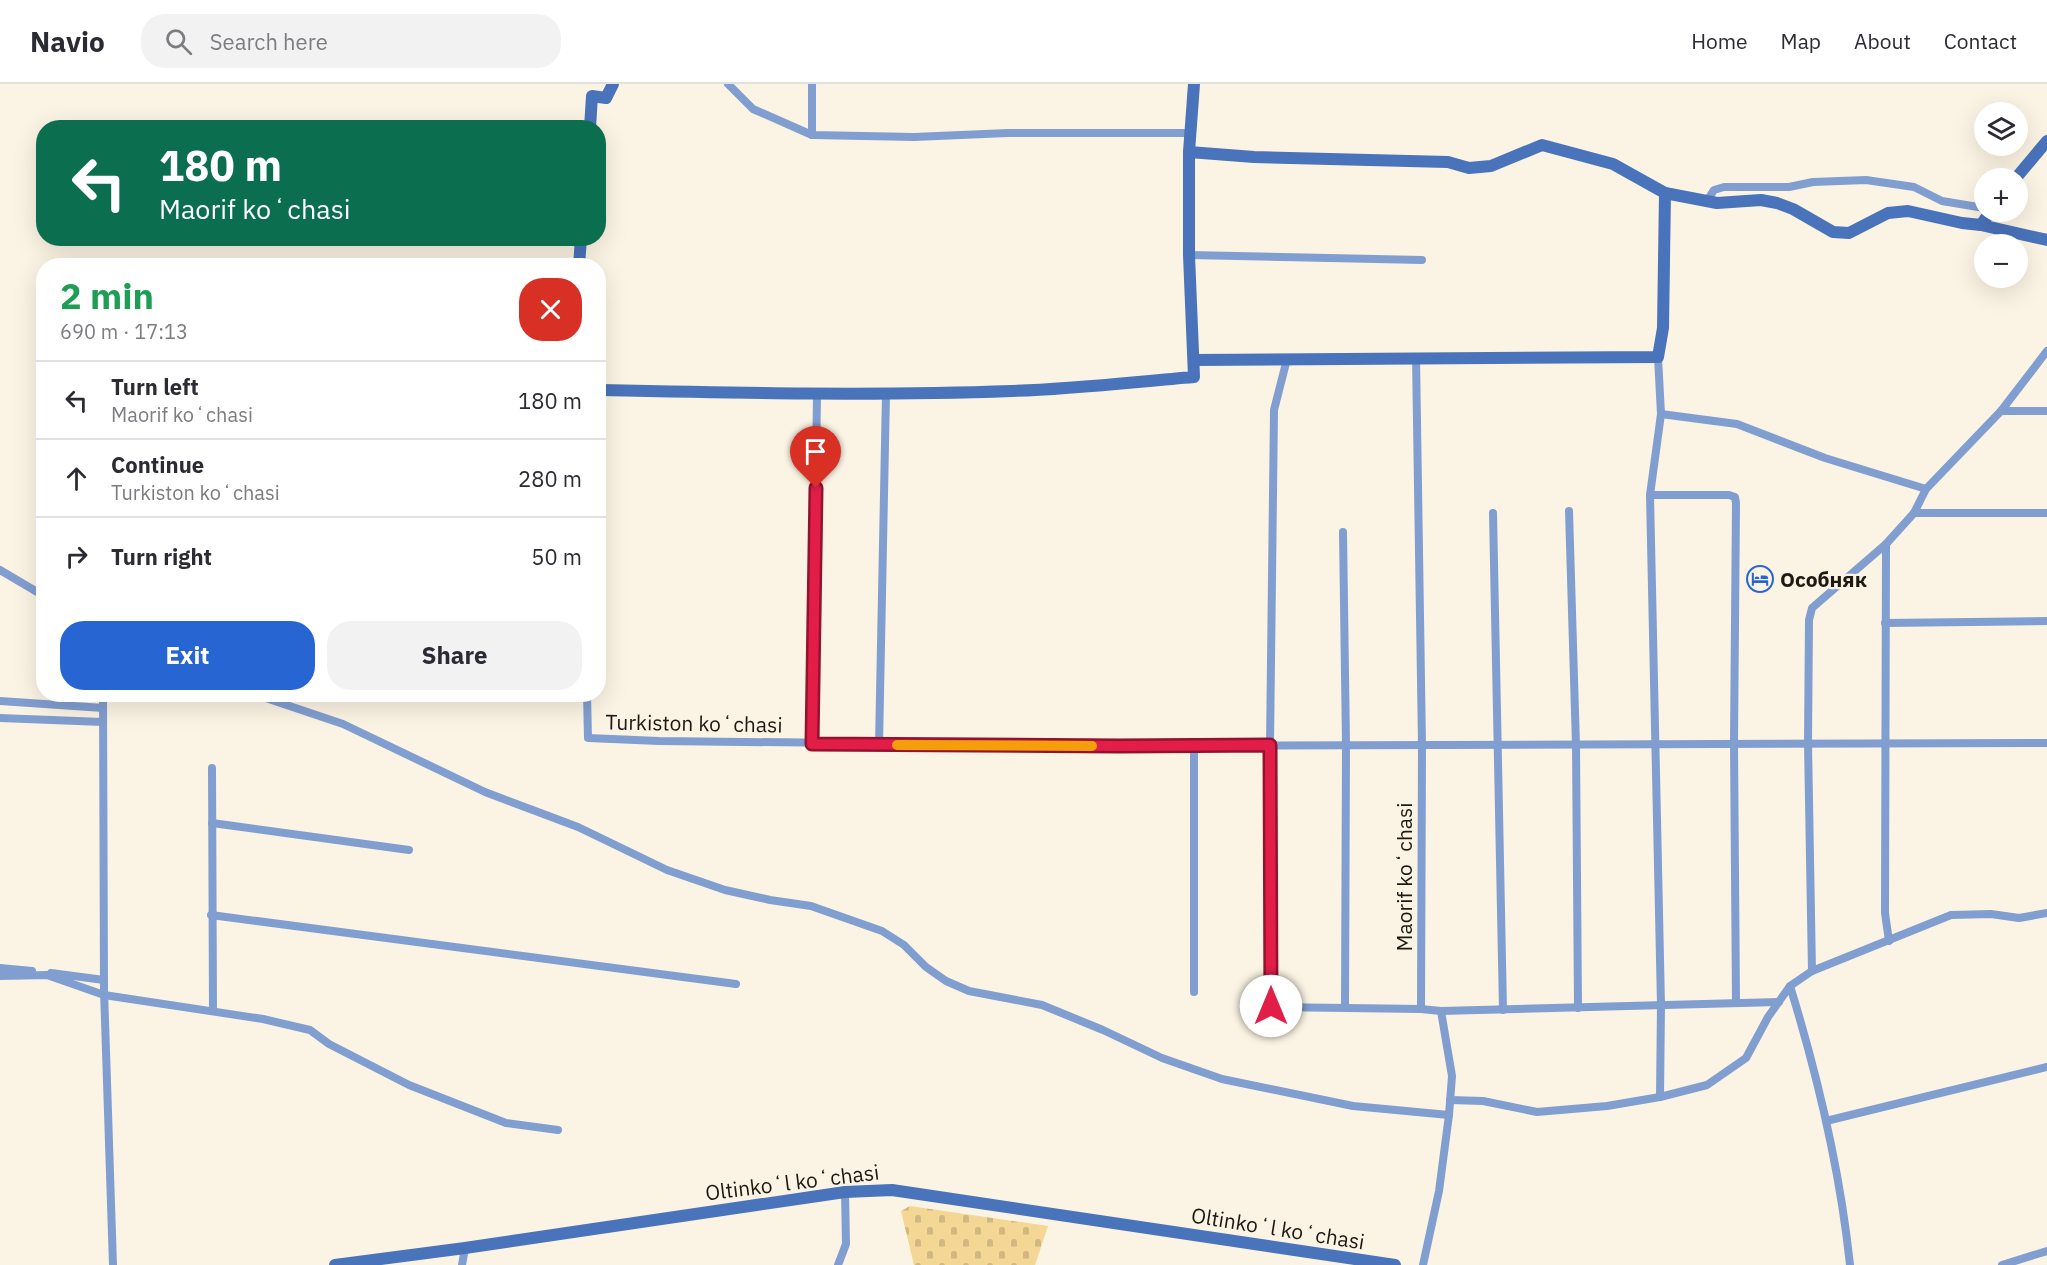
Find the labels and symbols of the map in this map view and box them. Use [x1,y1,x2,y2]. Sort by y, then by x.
pin [790,426,841,488]
hotel icon: Особняк [1745,564,1775,594]
place label: Особняк [1780,565,1867,593]
street label: Turkiston koʻchasi [605,707,783,739]
street label: Maorif koʻchasi [1390,803,1418,952]
position arrow [1239,974,1303,1038]
street label: Oltinkoʻl koʻchasi [703,1157,881,1207]
street label: Oltinkoʻl koʻchasi [1189,1200,1367,1256]

